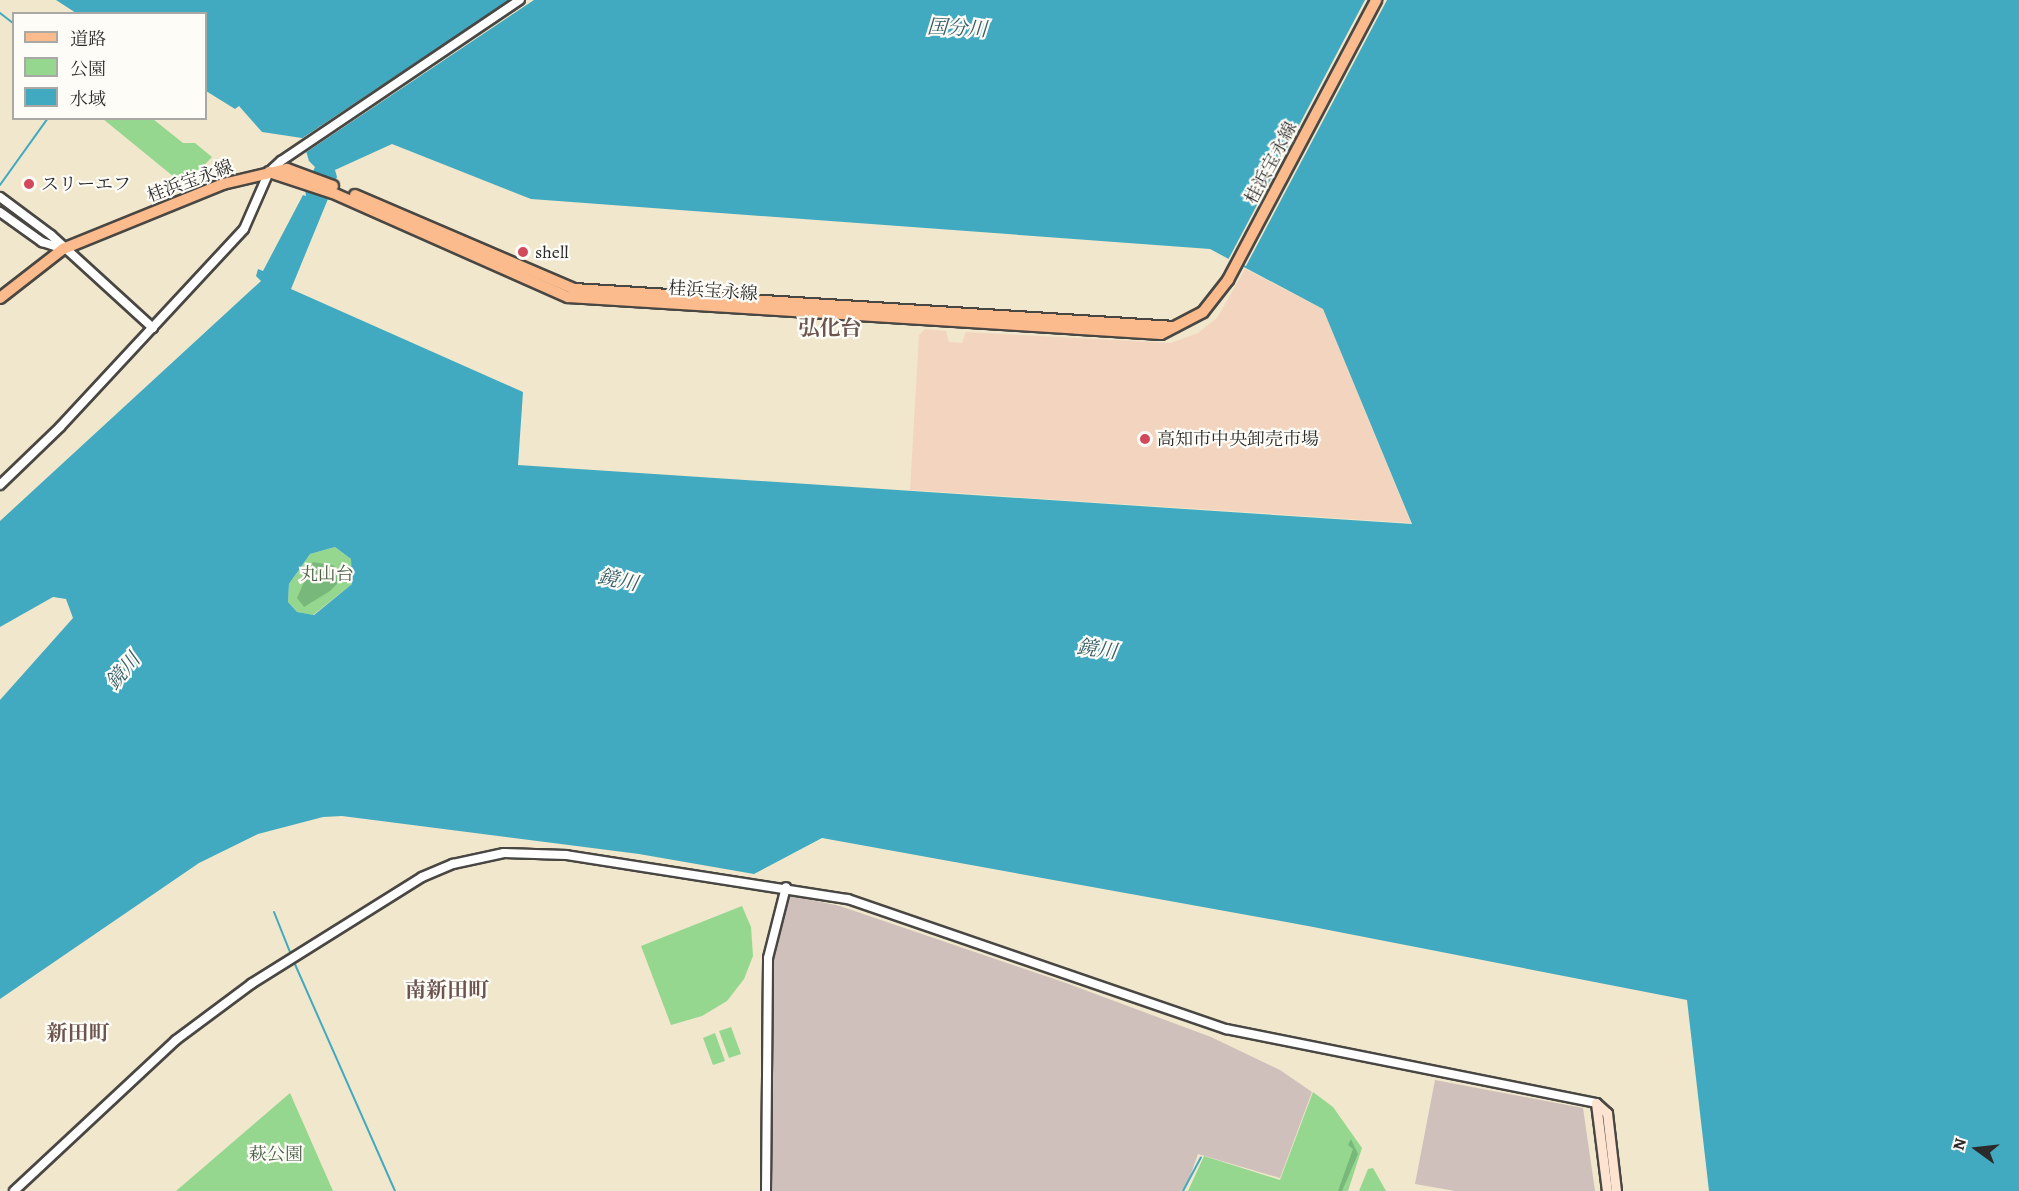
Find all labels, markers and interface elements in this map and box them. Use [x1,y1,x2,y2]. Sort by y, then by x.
legend [12,12,207,120]
water label: 国分川 [926,14,988,42]
text: 道路 [70,27,106,51]
text: 公園 [70,57,106,81]
text: 水域 [70,87,106,111]
street label: 桂浜宝永線 [1240,118,1302,208]
street label: 桂浜宝永線 [144,155,236,207]
place label: スリーエフ [41,173,131,195]
marker: スリーエフ [22,177,36,191]
place label: shell [535,241,569,263]
marker: shell [516,245,530,259]
street label: 桂浜宝永線 [667,277,759,305]
district label: 弘化台 [799,315,861,341]
place label: 高知市中央卸売市場 [1157,428,1319,450]
marker: 高知市中央卸売市場 [1138,432,1152,446]
park label: 丸山台 [300,563,354,585]
water label: 鏡川 [596,564,640,596]
water label: 鏡川 [1076,634,1118,664]
water label: 鏡川 [101,648,145,694]
district label: 南新田町 [405,977,489,1003]
district label: 新田町 [47,1020,109,1046]
north arrow [1947,1119,2007,1179]
text: N [1947,1136,1972,1153]
park label: 萩公園 [249,1143,303,1165]

